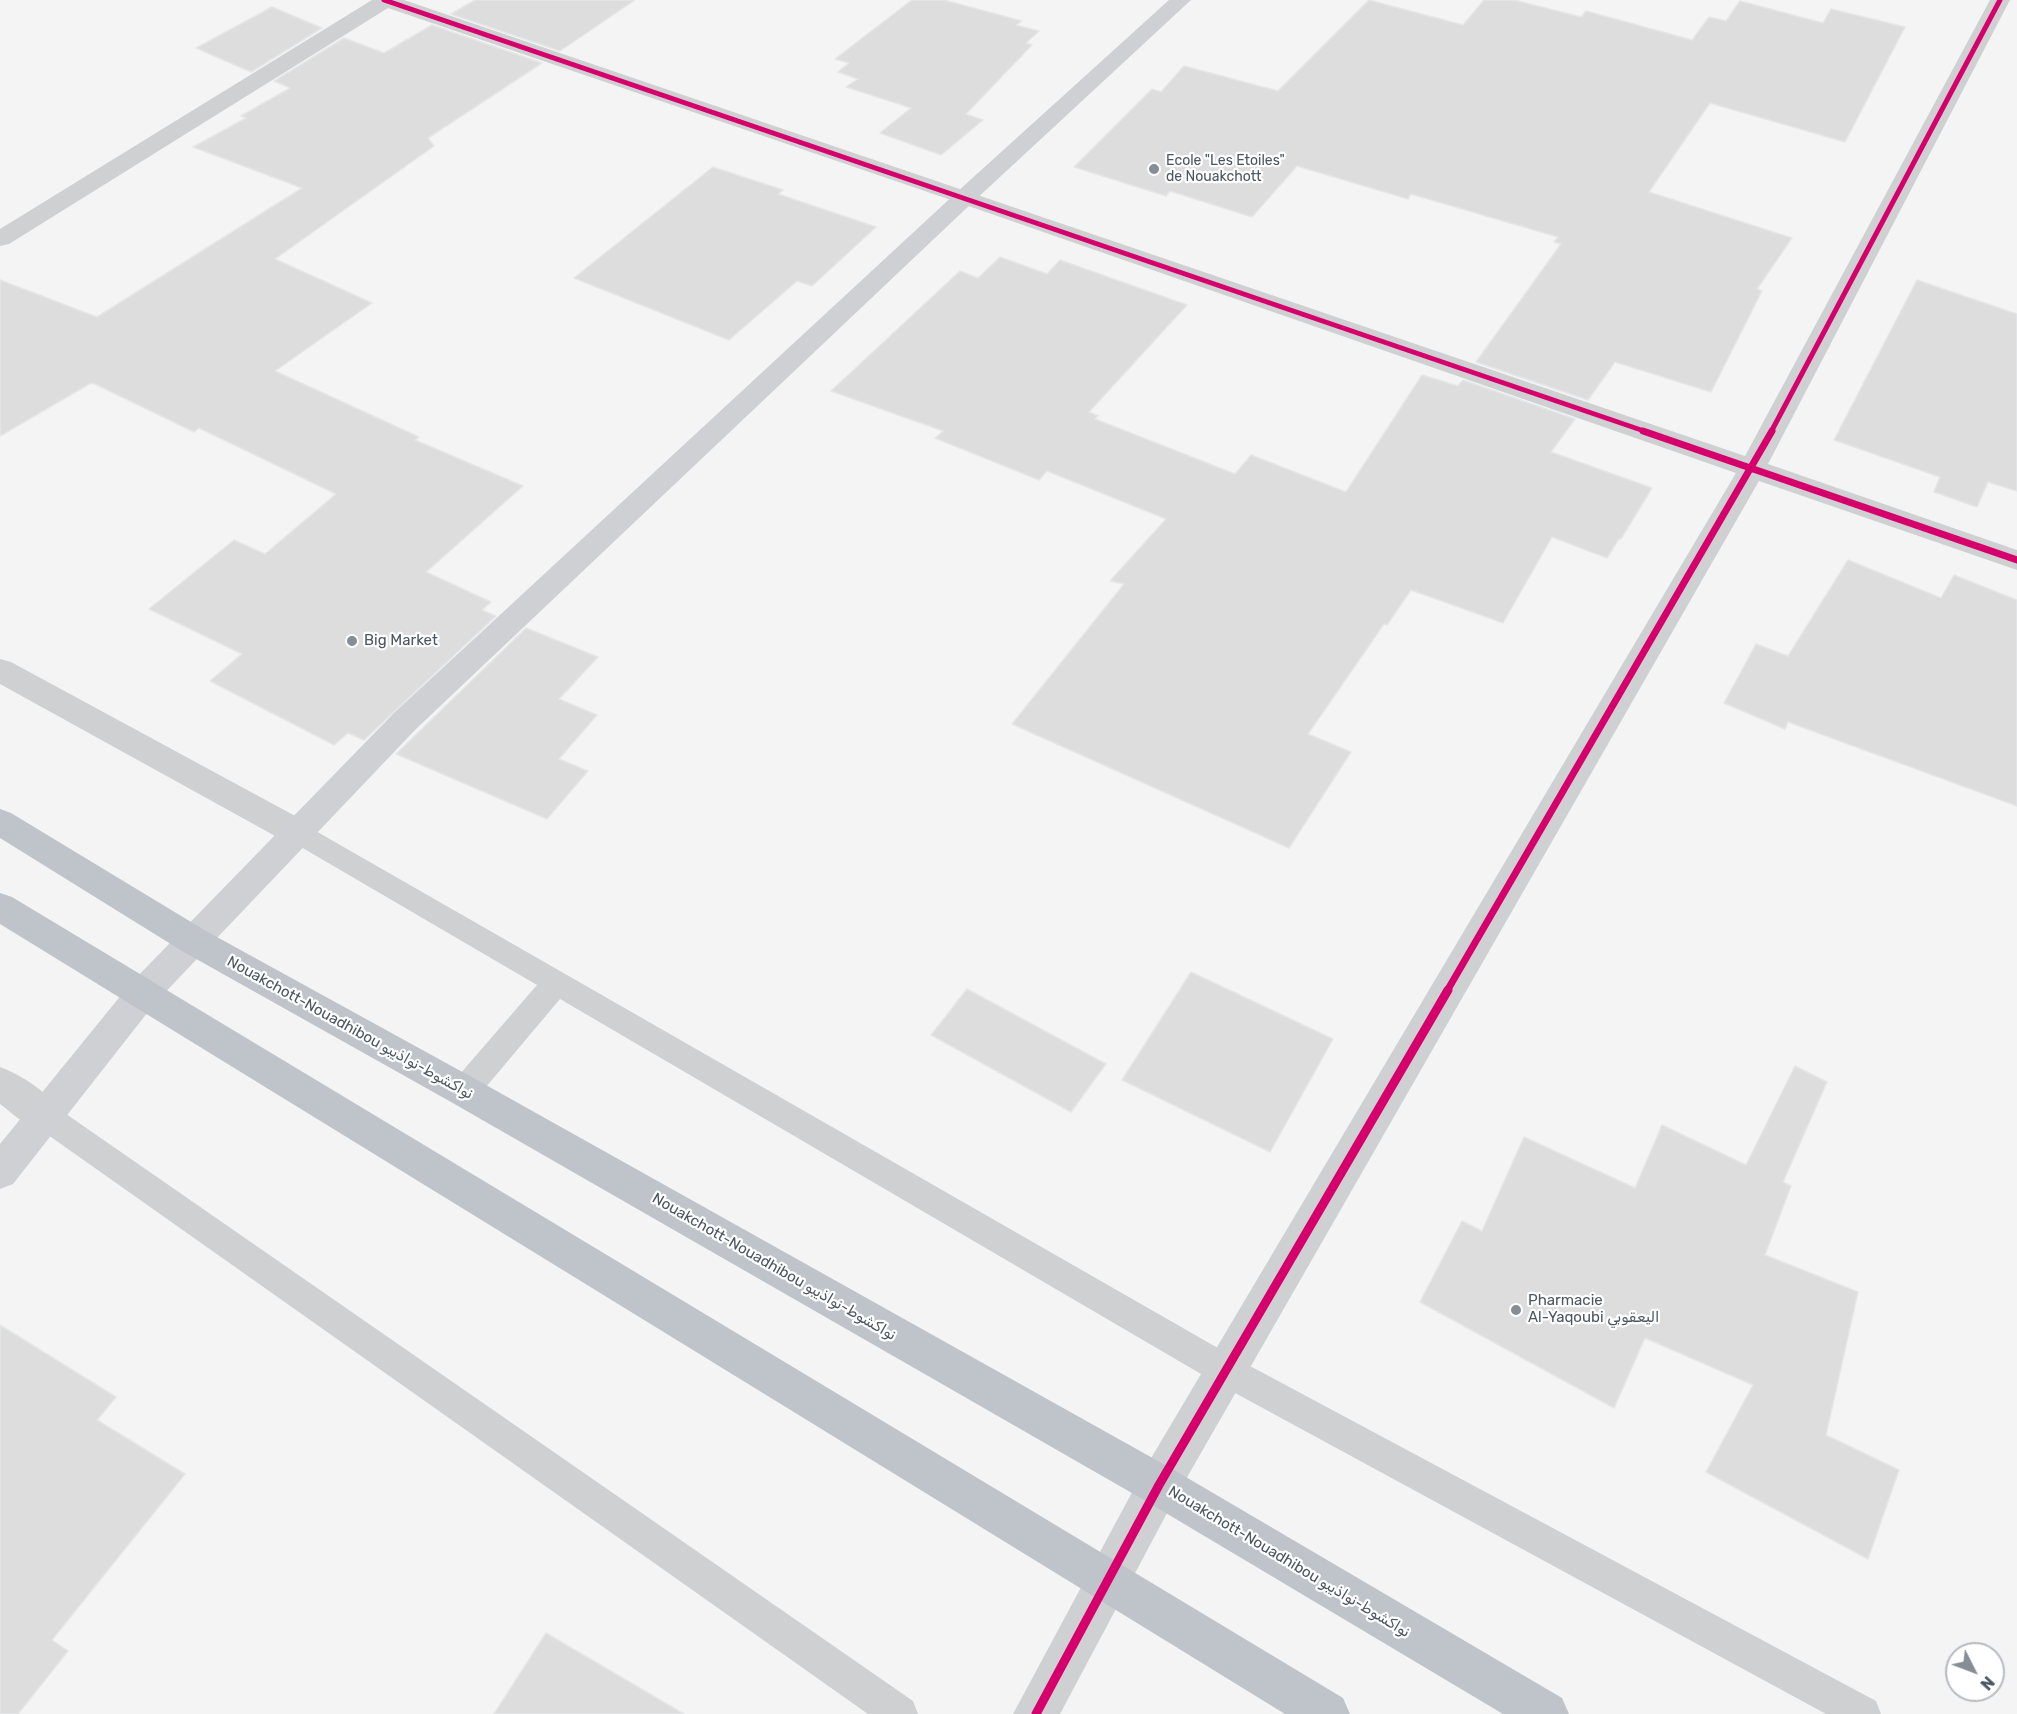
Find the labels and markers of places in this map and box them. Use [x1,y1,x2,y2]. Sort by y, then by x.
place label: Ecole "Les Etoiles" de Nouakchott [1166,153,1285,186]
marker: Ecole "Les Etoiles" de Nouakchott [1147,162,1161,176]
place label: Big Market [364,632,438,650]
marker: Big Market [345,634,359,648]
place label: Pharmacie Al-Yaqoubi اليعقوبي [1528,1292,1659,1327]
marker: Pharmacie Al-Yaqoubi اليعقوبي [1509,1303,1523,1317]

